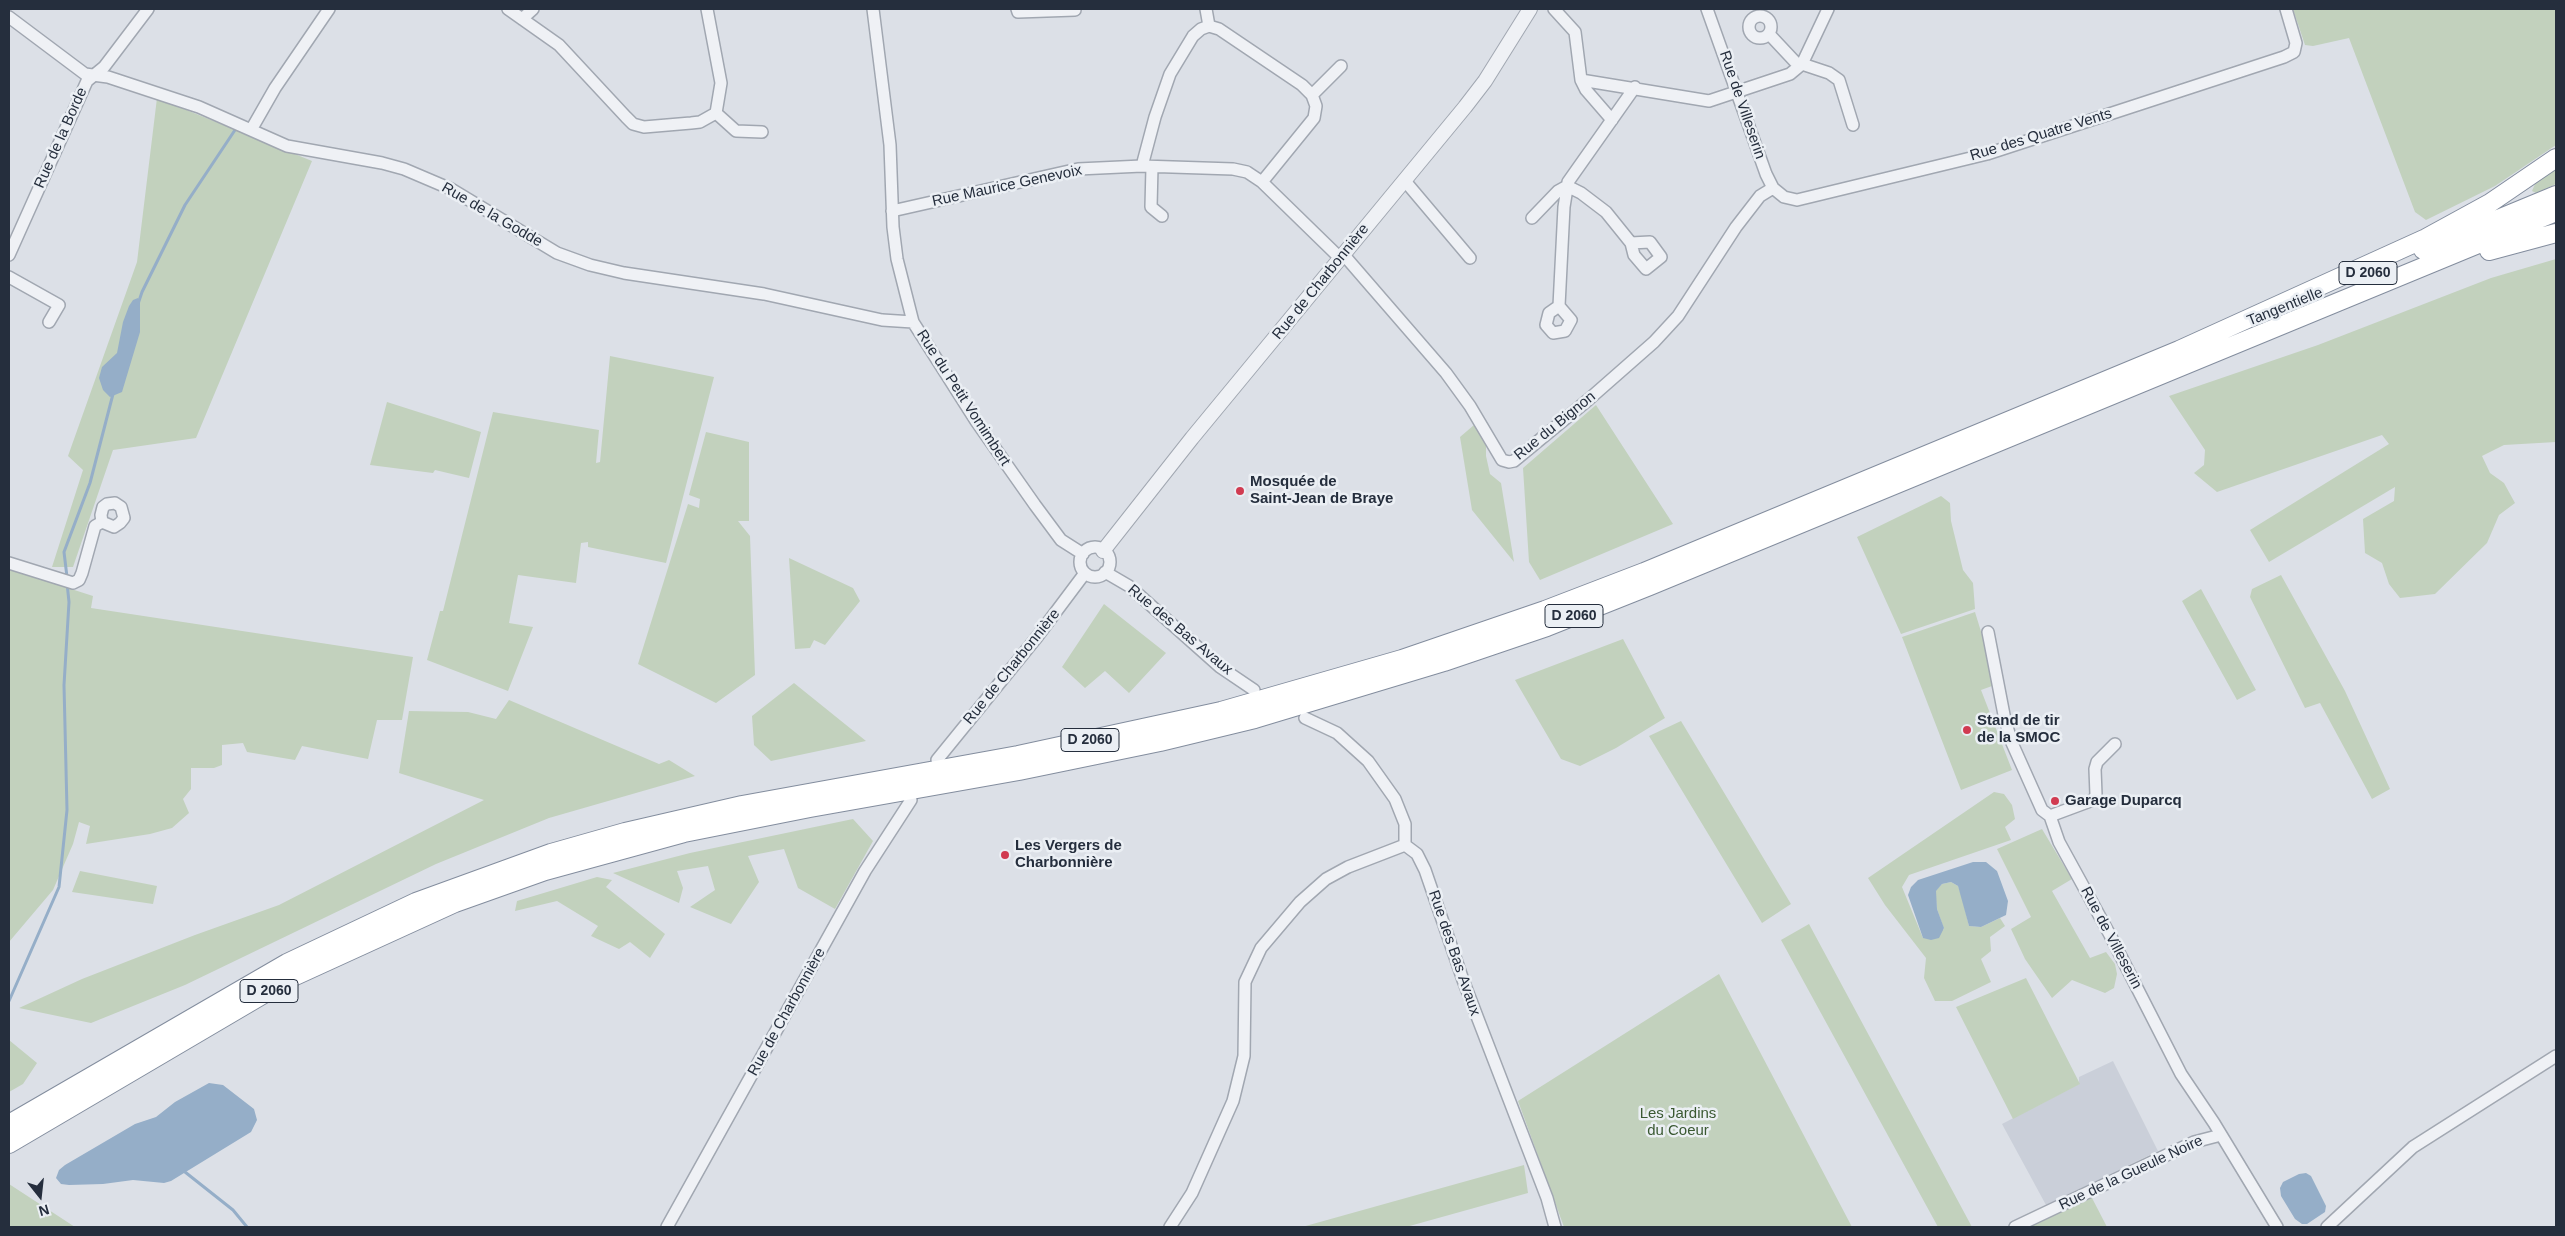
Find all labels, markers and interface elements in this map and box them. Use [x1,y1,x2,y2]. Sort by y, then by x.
street label: Rue de Villeserin [1715,49,1769,161]
street label: Rue de la Borde [31,85,91,191]
street label: Rue des Quatre Vents [1968,105,2114,165]
street label: Rue Maurice Genevoix [931,161,1083,211]
street label: Rue de la Godde [438,179,546,251]
street label: Rue de Charbonnière [1269,221,1373,343]
road number: D 2060 [2339,262,2397,284]
street label: Tangentielle [2245,284,2325,330]
street label: Rue du Petit Vomimbert [912,327,1014,469]
street label: Rue du Bignon [1511,388,1599,464]
place label: Mosquée de Saint-Jean de Braye [1250,473,1393,508]
marker: Mosquée de Saint-Jean de Braye [1234,485,1246,497]
street label: Rue des Bas Avaux [1124,581,1236,679]
road number: D 2060 [1545,604,1603,628]
street label: Rue de Charbonnière [960,606,1064,728]
place label: Stand de tir de la SMOC [1977,712,2060,747]
marker: Stand de tir de la SMOC [1961,724,1973,736]
road number: D 2060 [1061,728,1119,752]
place label: Garage Duparcq [2065,792,2182,810]
marker: Garage Duparcq [2049,795,2061,807]
place label: Les Vergers de Charbonnière [1015,837,1122,872]
marker: Les Vergers de Charbonnière [999,849,1011,861]
street label: Rue de Villeserin [2076,884,2146,992]
street label: Rue des Bas Avaux [1424,888,1484,1018]
street label: Rue de Charbonnière [744,945,830,1079]
road number: D 2060 [240,979,298,1002]
park label: Les Jardins du Coeur [1640,1105,1716,1140]
street label: Rue de la Gueule Noire [2056,1132,2206,1214]
north arrow [15,1171,65,1221]
text: N [37,1201,51,1220]

